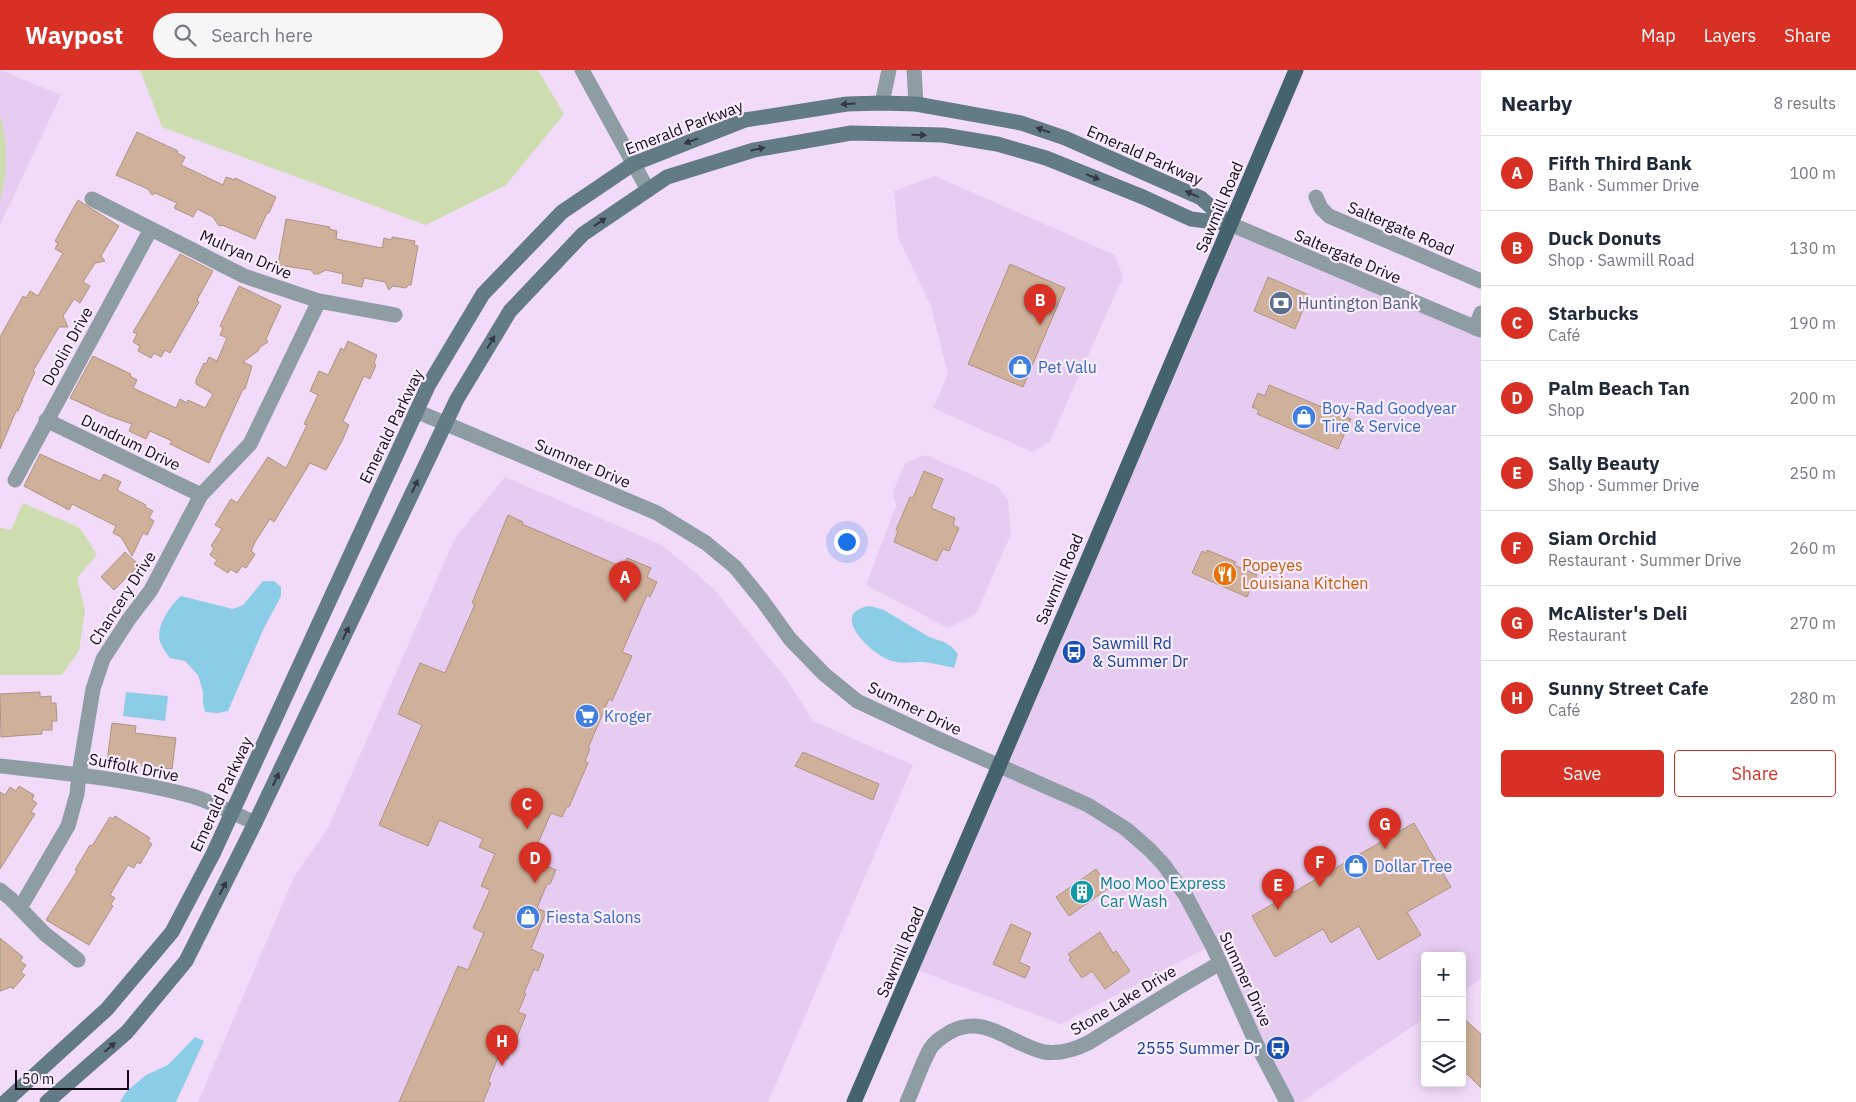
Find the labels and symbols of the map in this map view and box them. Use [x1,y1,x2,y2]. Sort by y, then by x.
street label: Emerald Parkway [622,95,746,159]
one-way arrow [840,100,856,108]
street label: Emerald Parkway [1084,120,1206,190]
one-way arrow [1035,126,1050,134]
one-way arrow [911,131,927,139]
one-way arrow [683,137,698,145]
one-way arrow [751,145,766,153]
street label: Sawmill Road [1191,158,1247,256]
one-way arrow [1086,173,1101,181]
one-way arrow [1185,190,1199,198]
street label: Saltergate Road [1345,197,1457,259]
one-way arrow [593,217,607,227]
street label: Saltergate Drive [1292,224,1405,288]
street label: Mulryan Drive [197,225,295,283]
pin: B [1024,284,1056,325]
bank icon: Huntington Bank [1268,290,1294,316]
place label: Huntington Bank [1298,293,1419,313]
street label: Doolin Drive [37,303,97,389]
one-way arrow [487,336,496,349]
shop icon: Pet Valu [1007,354,1033,380]
place label: Pet Valu [1038,357,1097,377]
street label: Emerald Parkway [355,366,427,486]
place label: Boy-Rad Goodyear Tire & Service [1322,398,1457,436]
shop icon: Boy-Rad Goodyear Tire & Service [1291,404,1317,430]
street label: Dundrum Drive [78,409,184,475]
street label: Summer Drive [532,434,634,492]
one-way arrow [412,479,420,493]
your location [834,529,860,555]
street label: Sawmill Road [1031,530,1087,628]
street label: Chancery Drive [84,547,160,649]
place label: Popeyes Louisiana Kitchen [1242,555,1368,593]
pin: A [609,561,641,602]
restaurant icon: Popeyes Louisiana Kitchen [1212,561,1238,587]
one-way arrow [342,626,350,640]
place label: Sawmill Rd & Summer Dr [1092,633,1188,671]
bus stop icon: Sawmill Rd & Summer Dr [1061,639,1087,665]
street label: Summer Drive [865,677,965,739]
supermarket icon: Kroger [574,703,600,729]
place label: Kroger [604,706,652,726]
street label: Emerald Parkway [186,733,256,855]
street label: Suffolk Drive [87,748,181,786]
one-way arrow [272,772,280,787]
pin: C [511,788,543,829]
pin: G [1369,808,1401,849]
pin: D [519,842,551,883]
pin: F [1304,846,1336,887]
shop icon: Dollar Tree [1343,853,1369,879]
place label: Dollar Tree [1374,856,1453,876]
pin: E [1262,869,1294,910]
place label: Moo Moo Express Car Wash [1100,873,1226,911]
building icon: Moo Moo Express Car Wash [1069,879,1095,905]
one-way arrow [219,881,227,895]
street label: Sawmill Road [872,903,928,1001]
shop icon: Fiesta Salons [515,904,541,930]
place label: Fiesta Salons [546,907,641,927]
street label: Summer Drive [1215,929,1277,1030]
street label: Stone Lake Drive [1066,960,1180,1039]
pin: H [486,1025,518,1066]
bus stop icon: 2555 Summer Dr [1265,1035,1291,1061]
place label: 2555 Summer Dr [1136,1038,1260,1058]
one-way arrow [104,1042,116,1053]
scale bar [15,1067,129,1090]

